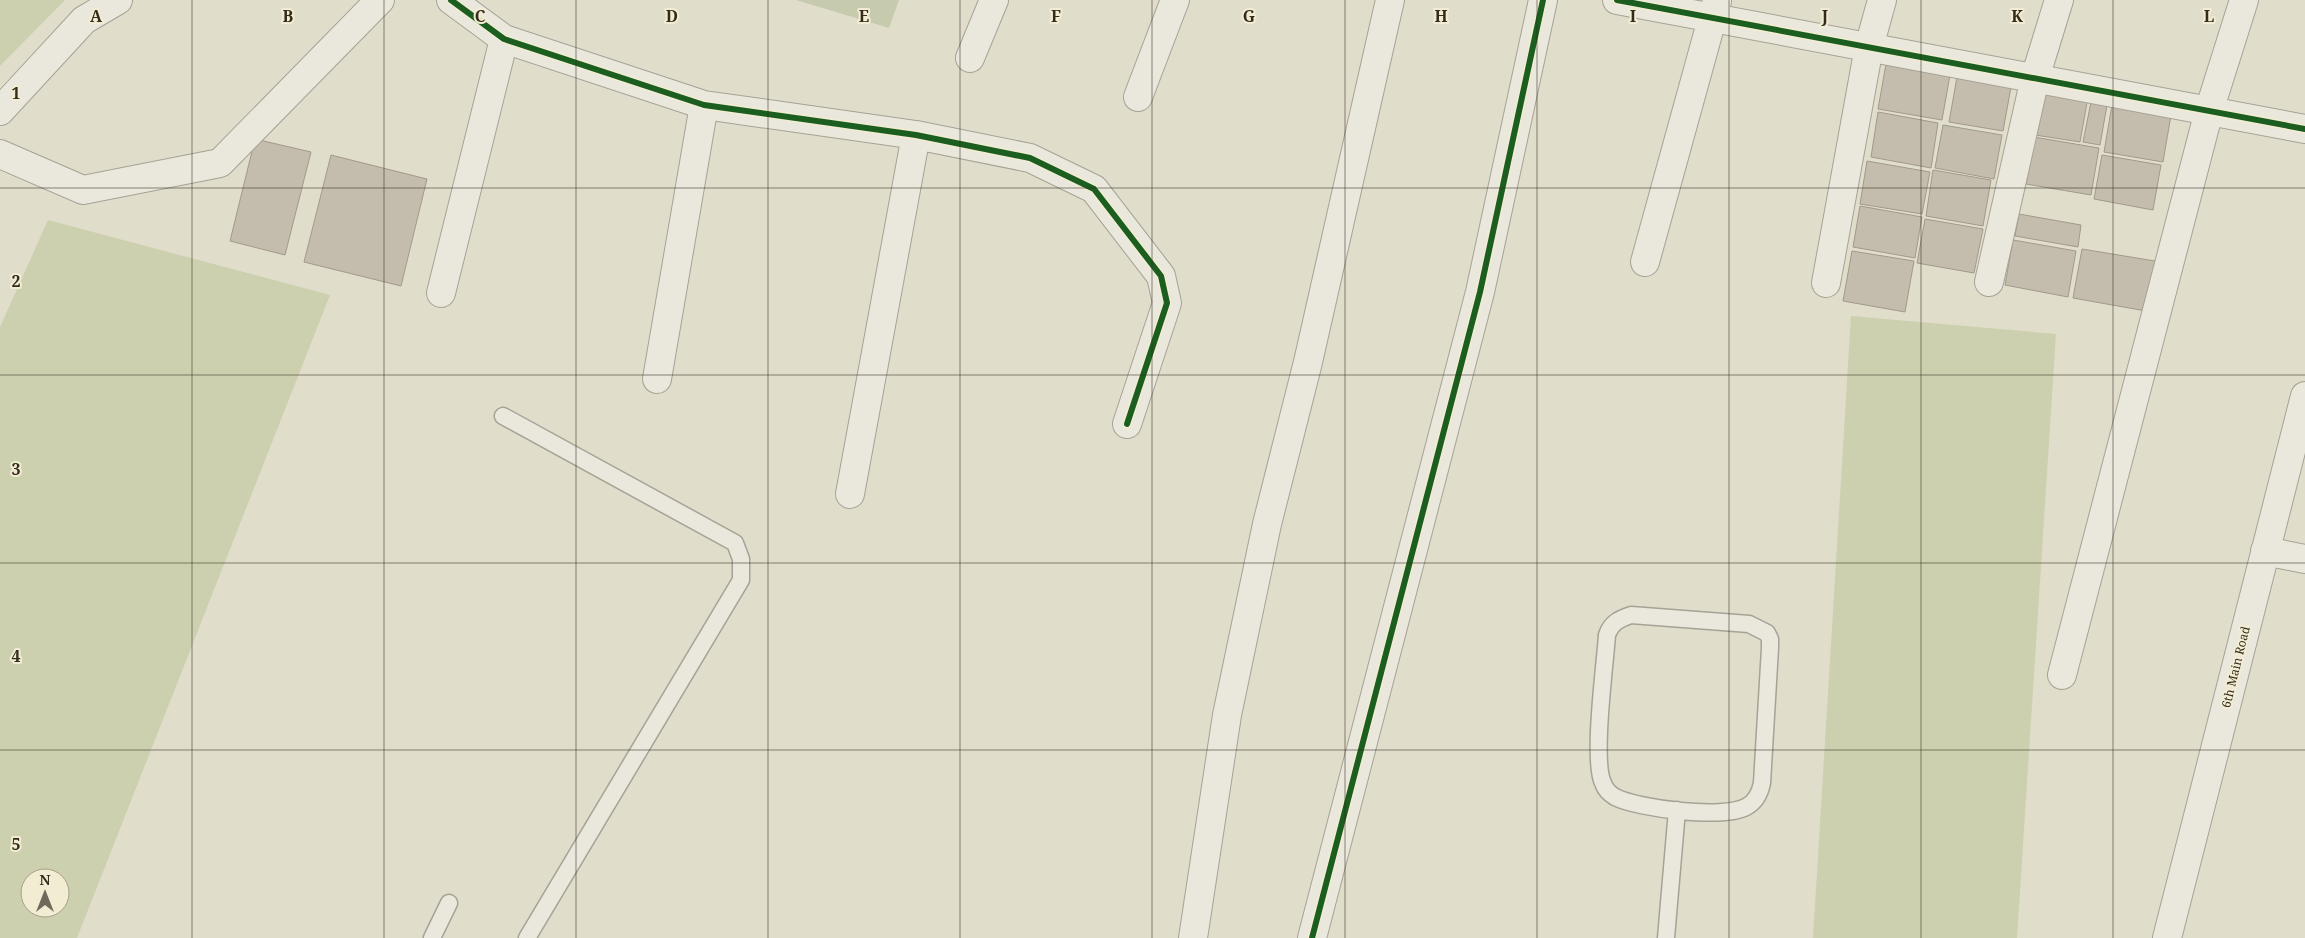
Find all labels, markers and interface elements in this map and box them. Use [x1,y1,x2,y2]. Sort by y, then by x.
text: A [90,5,103,27]
text: B [283,5,294,27]
text: C [475,5,486,27]
text: D [666,5,678,27]
text: E [859,5,869,27]
text: F [1051,5,1061,27]
text: G [1243,5,1255,27]
text: H [1434,5,1448,27]
text: I [1630,5,1636,27]
text: J [1821,5,1829,27]
text: K [2011,5,2023,27]
text: L [2204,5,2214,27]
text: 1 [11,82,21,104]
text: 2 [11,270,21,292]
text: 3 [11,458,21,480]
street label: 6th Main Road [2217,624,2254,709]
text: 4 [11,645,21,667]
text: 5 [11,833,21,855]
north arrow [20,868,70,918]
text: N [39,870,51,889]

